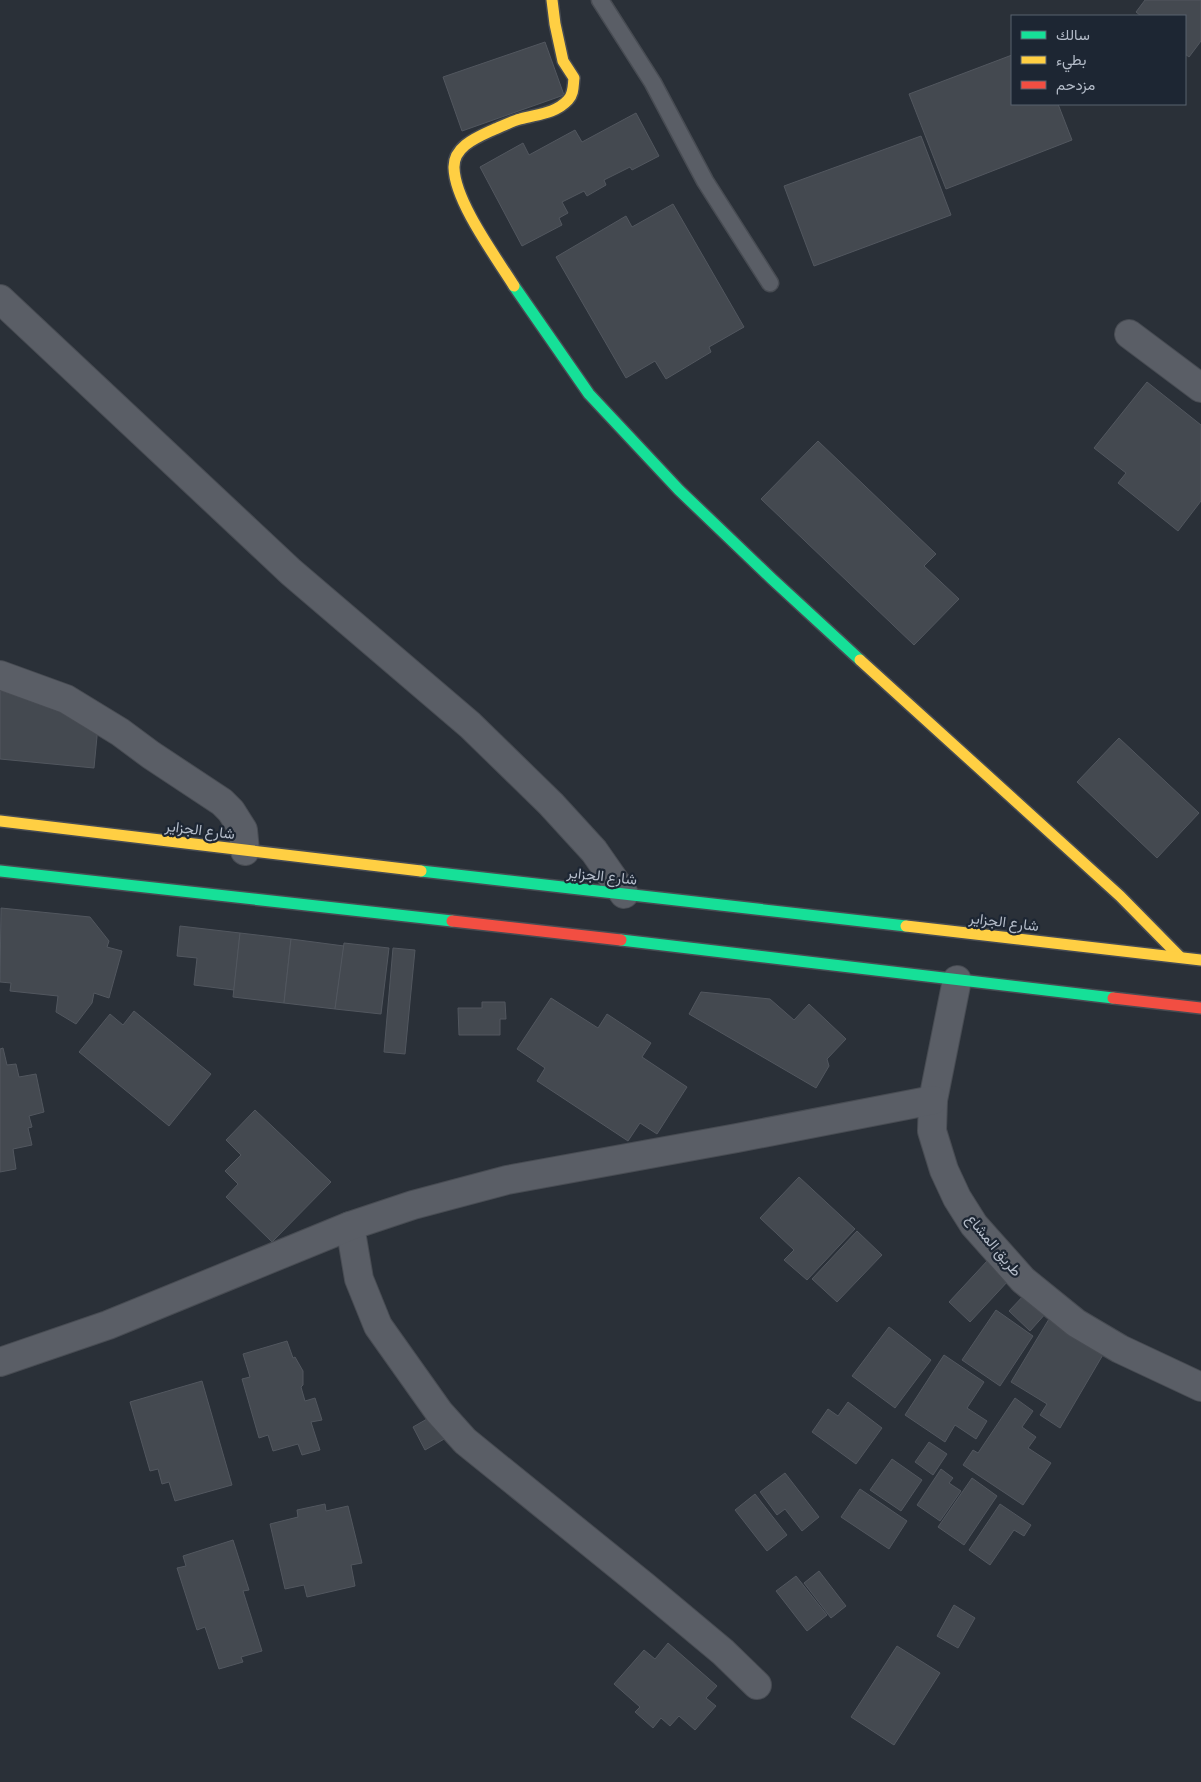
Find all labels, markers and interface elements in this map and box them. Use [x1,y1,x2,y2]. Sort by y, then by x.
legend [1011,15,1186,105]
text: سالك [1056,25,1090,46]
text: بطيء [1056,50,1086,73]
text: مزدحم [1056,75,1095,96]
street label: شارع الجزاير [163,816,236,845]
street label: شارع الجزاير [565,862,638,891]
street label: شارع الجزاير [967,908,1040,937]
street label: طريق المشاع [961,1209,1026,1282]

